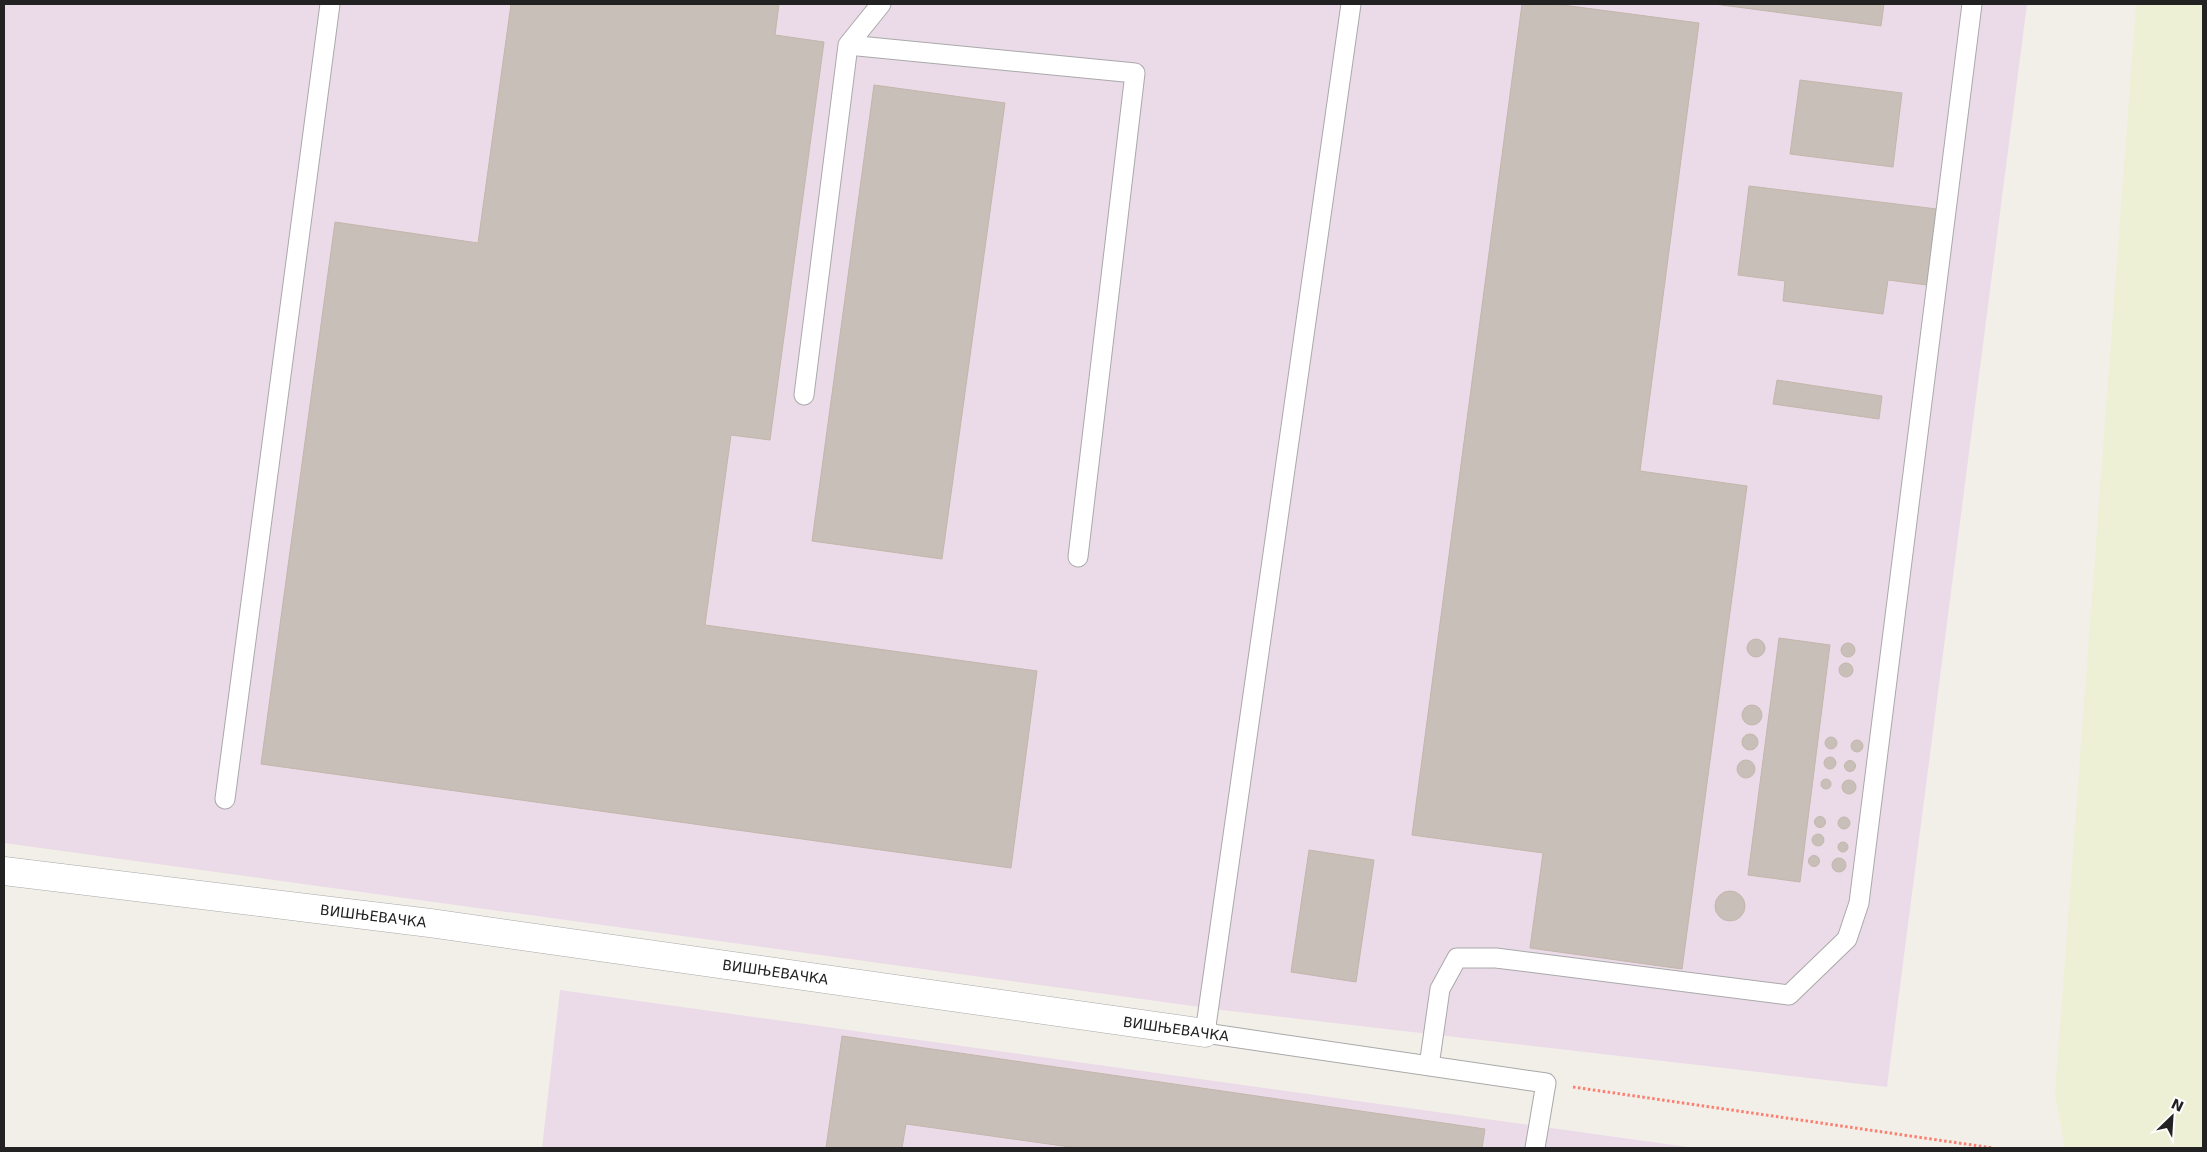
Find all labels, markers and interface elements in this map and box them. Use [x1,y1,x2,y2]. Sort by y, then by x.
street label: ВИШЊЕВАЧКА [319,902,428,931]
street label: ВИШЊЕВАЧКА [721,957,830,988]
street label: ВИШЊЕВАЧКА [1122,1014,1230,1044]
north arrow [2147,1092,2197,1142]
text: N [2169,1095,2186,1115]

